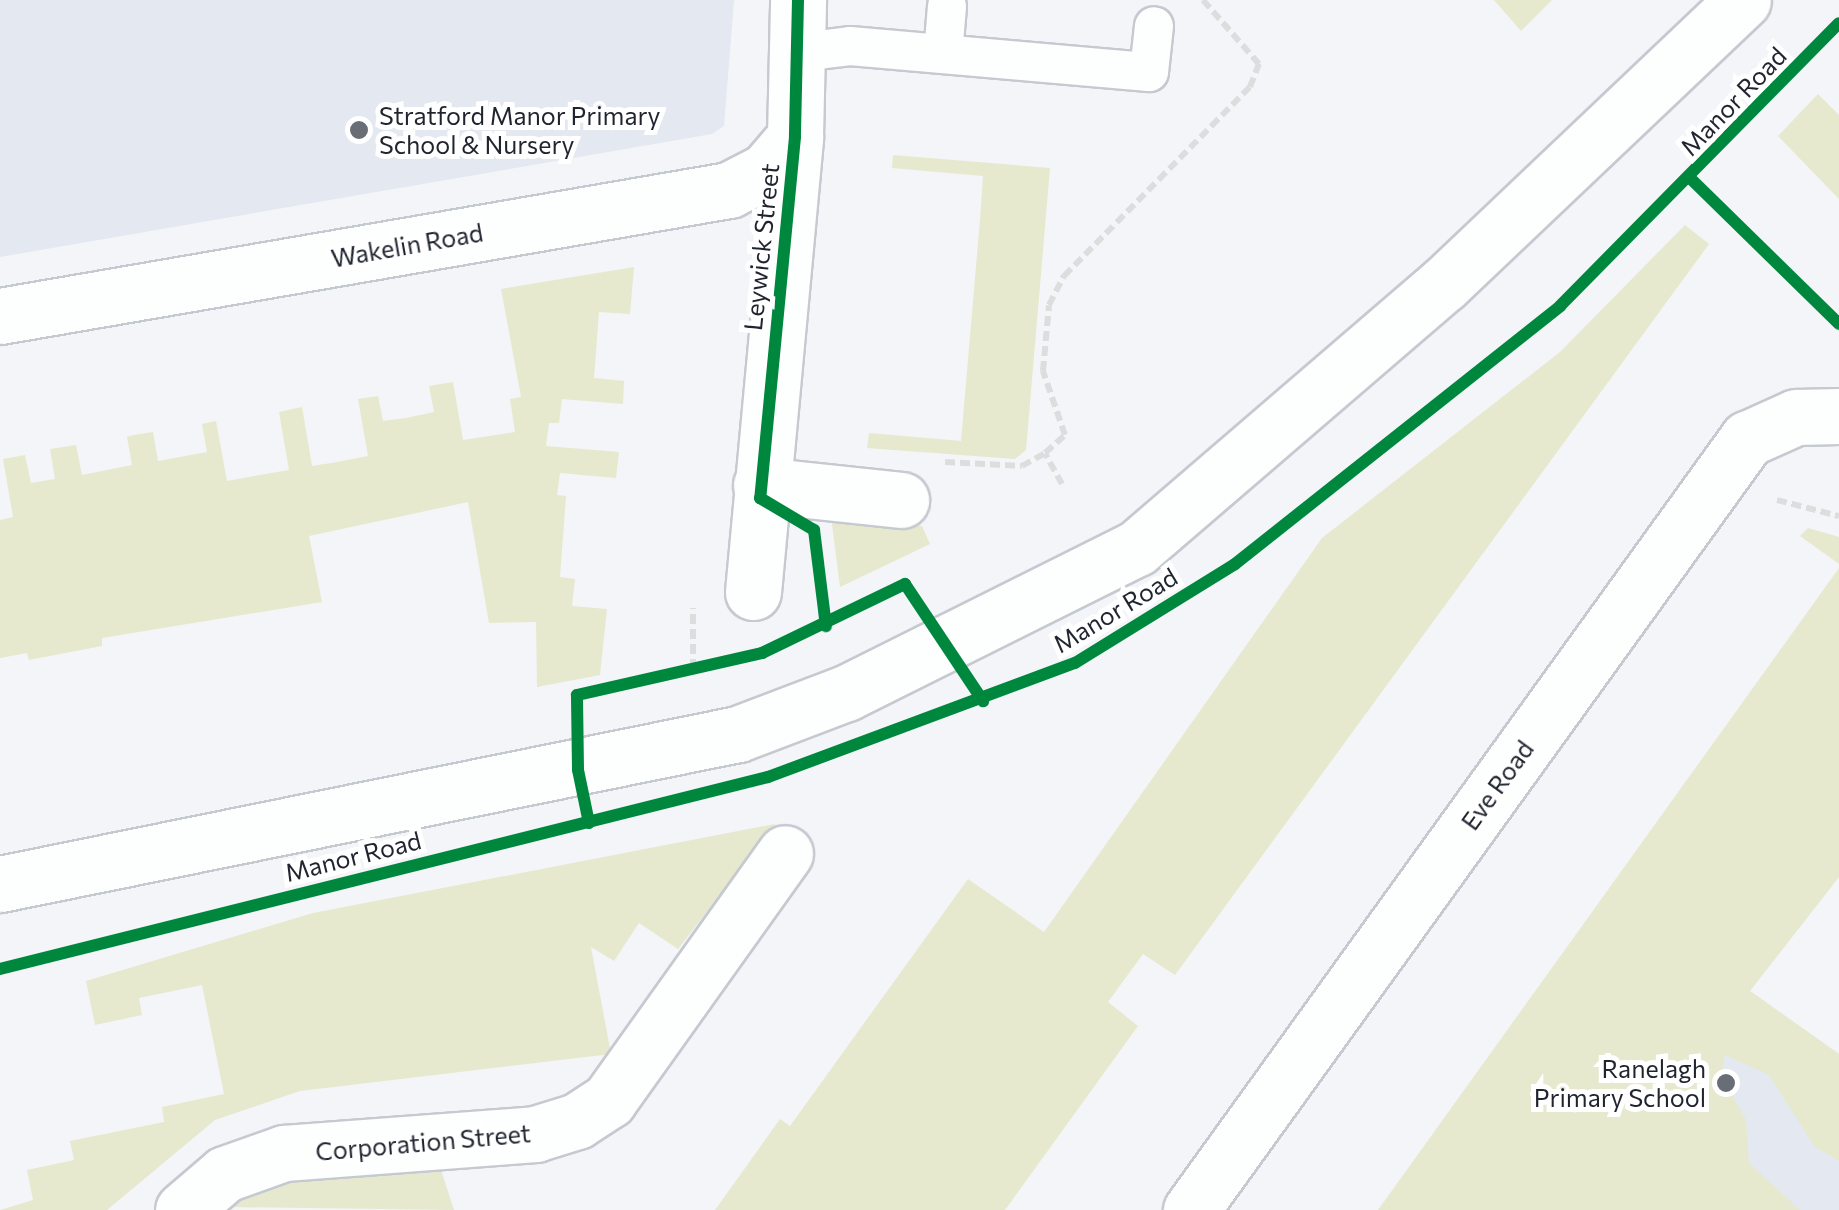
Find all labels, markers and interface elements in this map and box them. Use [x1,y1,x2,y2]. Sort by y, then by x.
street label: Manor Road [1674,41,1792,161]
place label: Stratford Manor Primary School & Nursery [379,101,660,160]
marker: Stratford Manor Primary School & Nursery [348,119,370,141]
street label: Leywick Street [737,162,785,332]
street label: Wakelin Road [329,217,485,273]
street label: Manor Road [1048,561,1182,659]
street label: Eve Road [1455,734,1539,836]
street label: Manor Road [282,825,424,887]
place label: Ranelagh Primary School [1534,1054,1706,1113]
marker: Ranelagh Primary School [1715,1072,1737,1094]
street label: Corporation Street [314,1118,532,1166]

